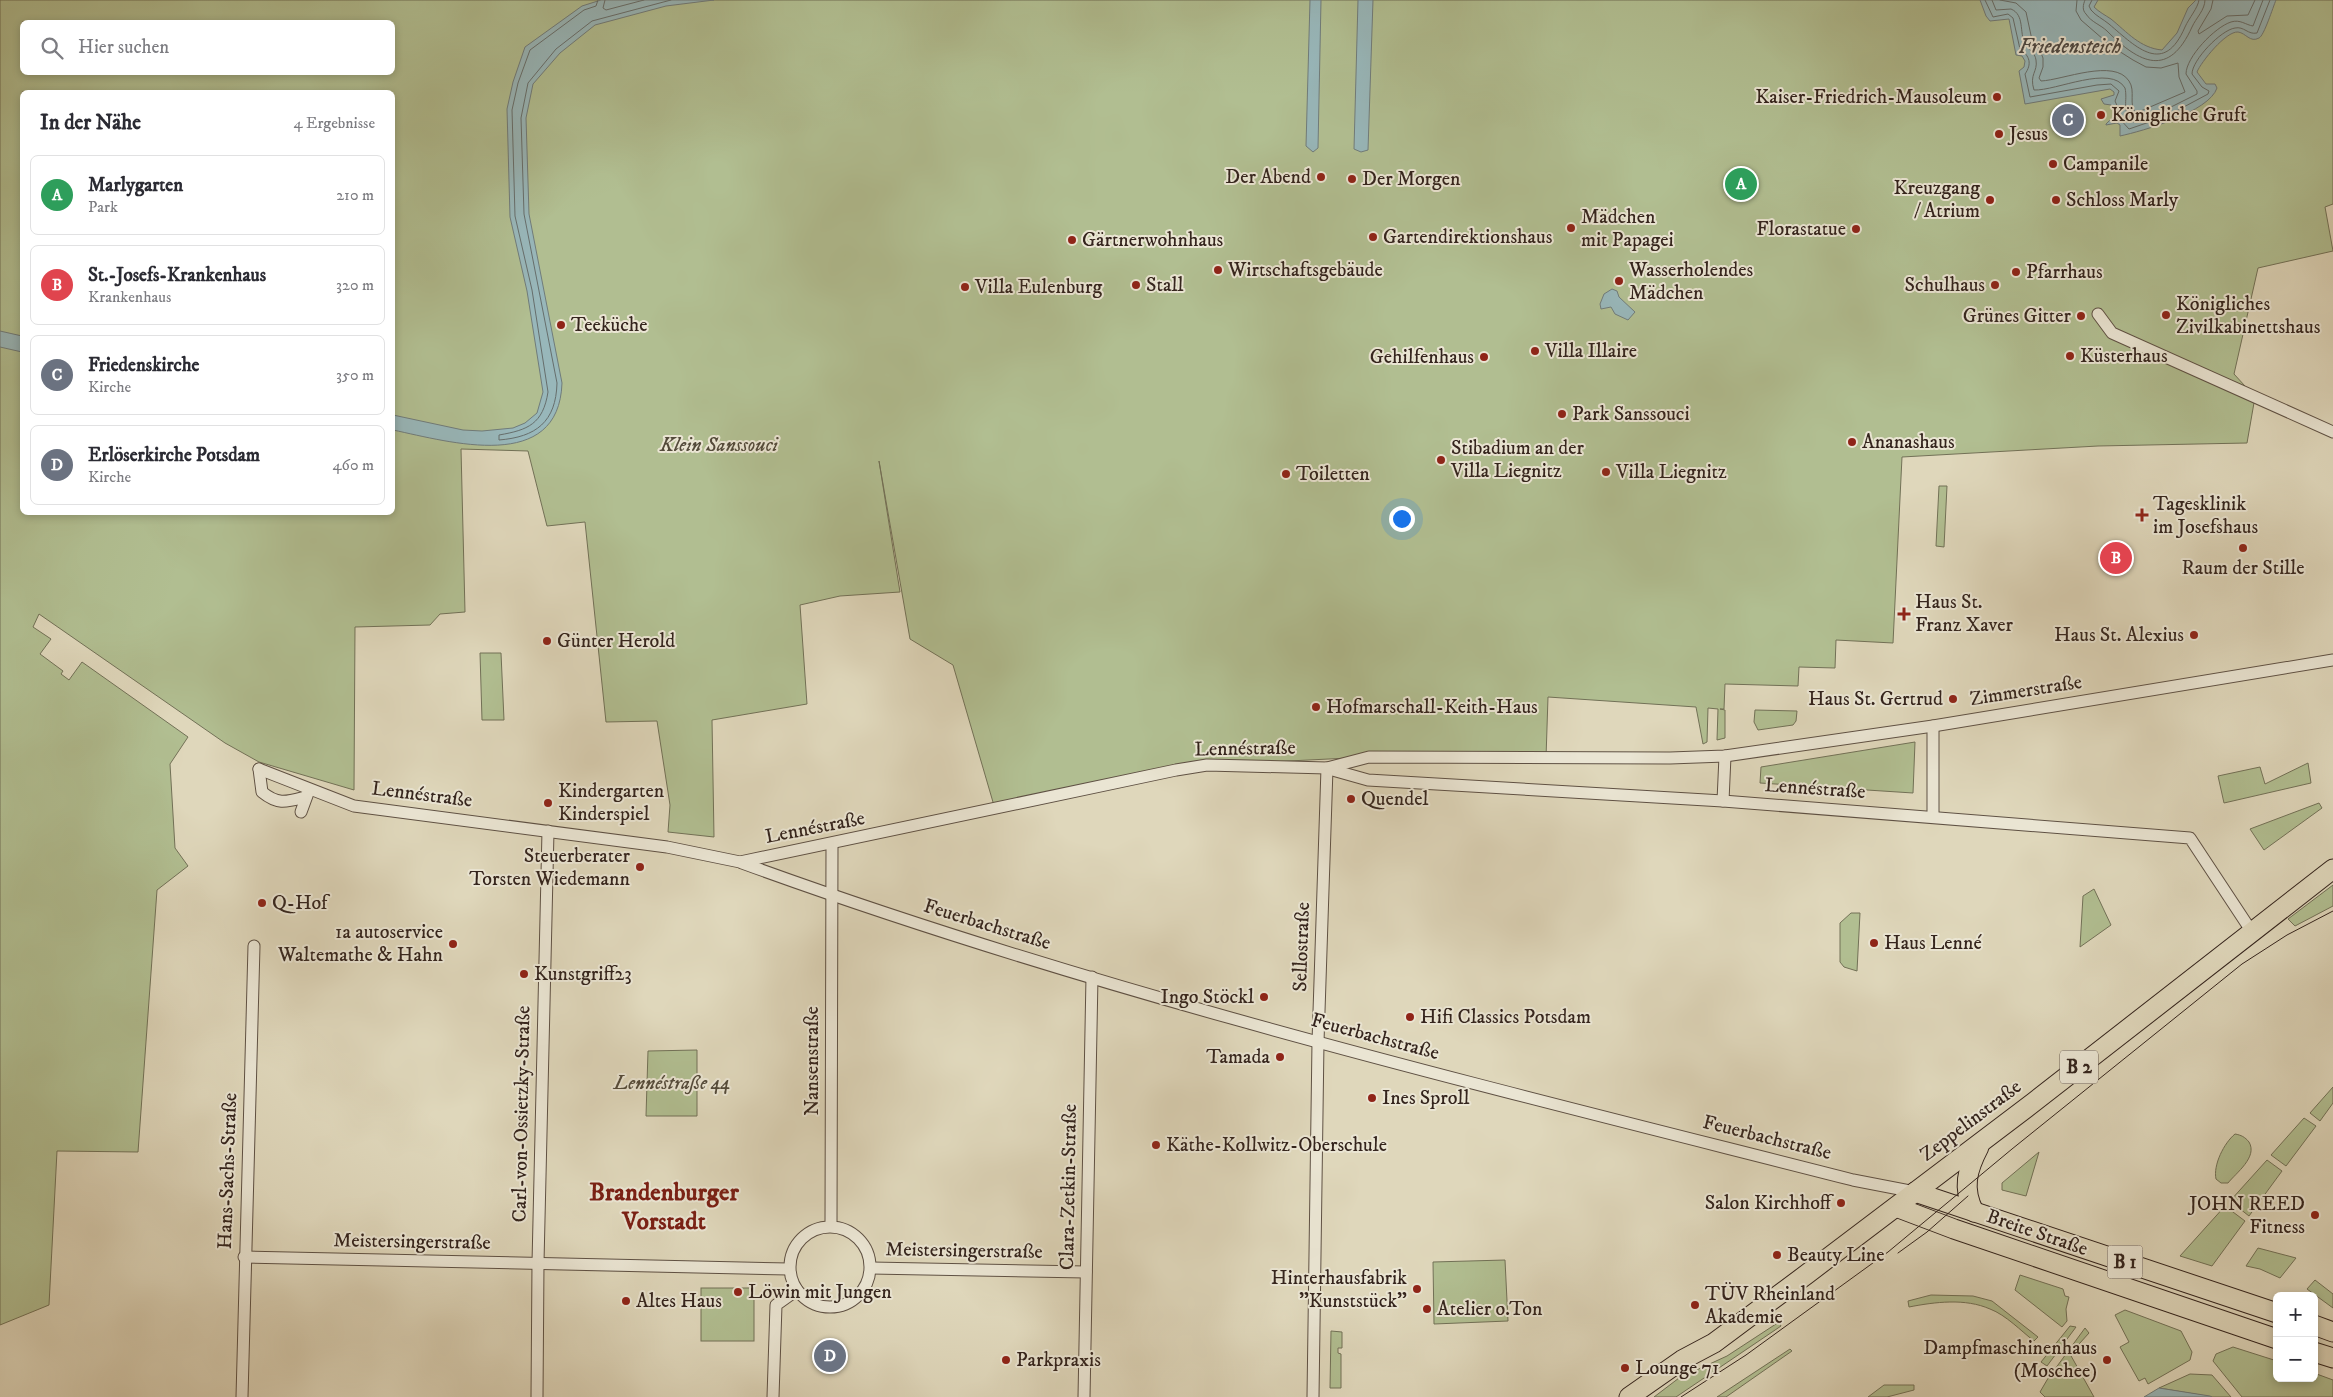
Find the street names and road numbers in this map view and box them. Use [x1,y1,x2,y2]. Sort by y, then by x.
street label: Zimmerstraße [1968,670,2084,712]
street label: Lennéstraße [1194,736,1296,762]
street label: Lennéstraße [1764,773,1866,805]
street label: Lennéstraße [370,776,474,814]
street label: Lennéstraße [763,806,867,850]
street label: Feuerbachstraße [920,894,1054,956]
street label: Sellostraße [1288,902,1316,992]
street label: Carl-von-Ossietzky-Straße [508,1005,536,1223]
street label: Nansenstraße [800,1006,825,1116]
street label: Feuerbachstraße [1308,1008,1442,1066]
road number: B 2 [2060,1050,2098,1084]
street label: Zeppelinstraße [1915,1075,2027,1167]
street label: Hans-Sachs-Straße [213,1092,243,1250]
street label: Clara-Zetkin-Straße [1055,1104,1083,1270]
street label: Feuerbachstraße [1700,1110,1834,1166]
street label: Breite Straße [1983,1204,2091,1262]
street label: Meistersingerstraße [333,1228,491,1256]
street label: Meistersingerstraße [885,1237,1043,1265]
road number: B 1 [2108,1246,2142,1278]

